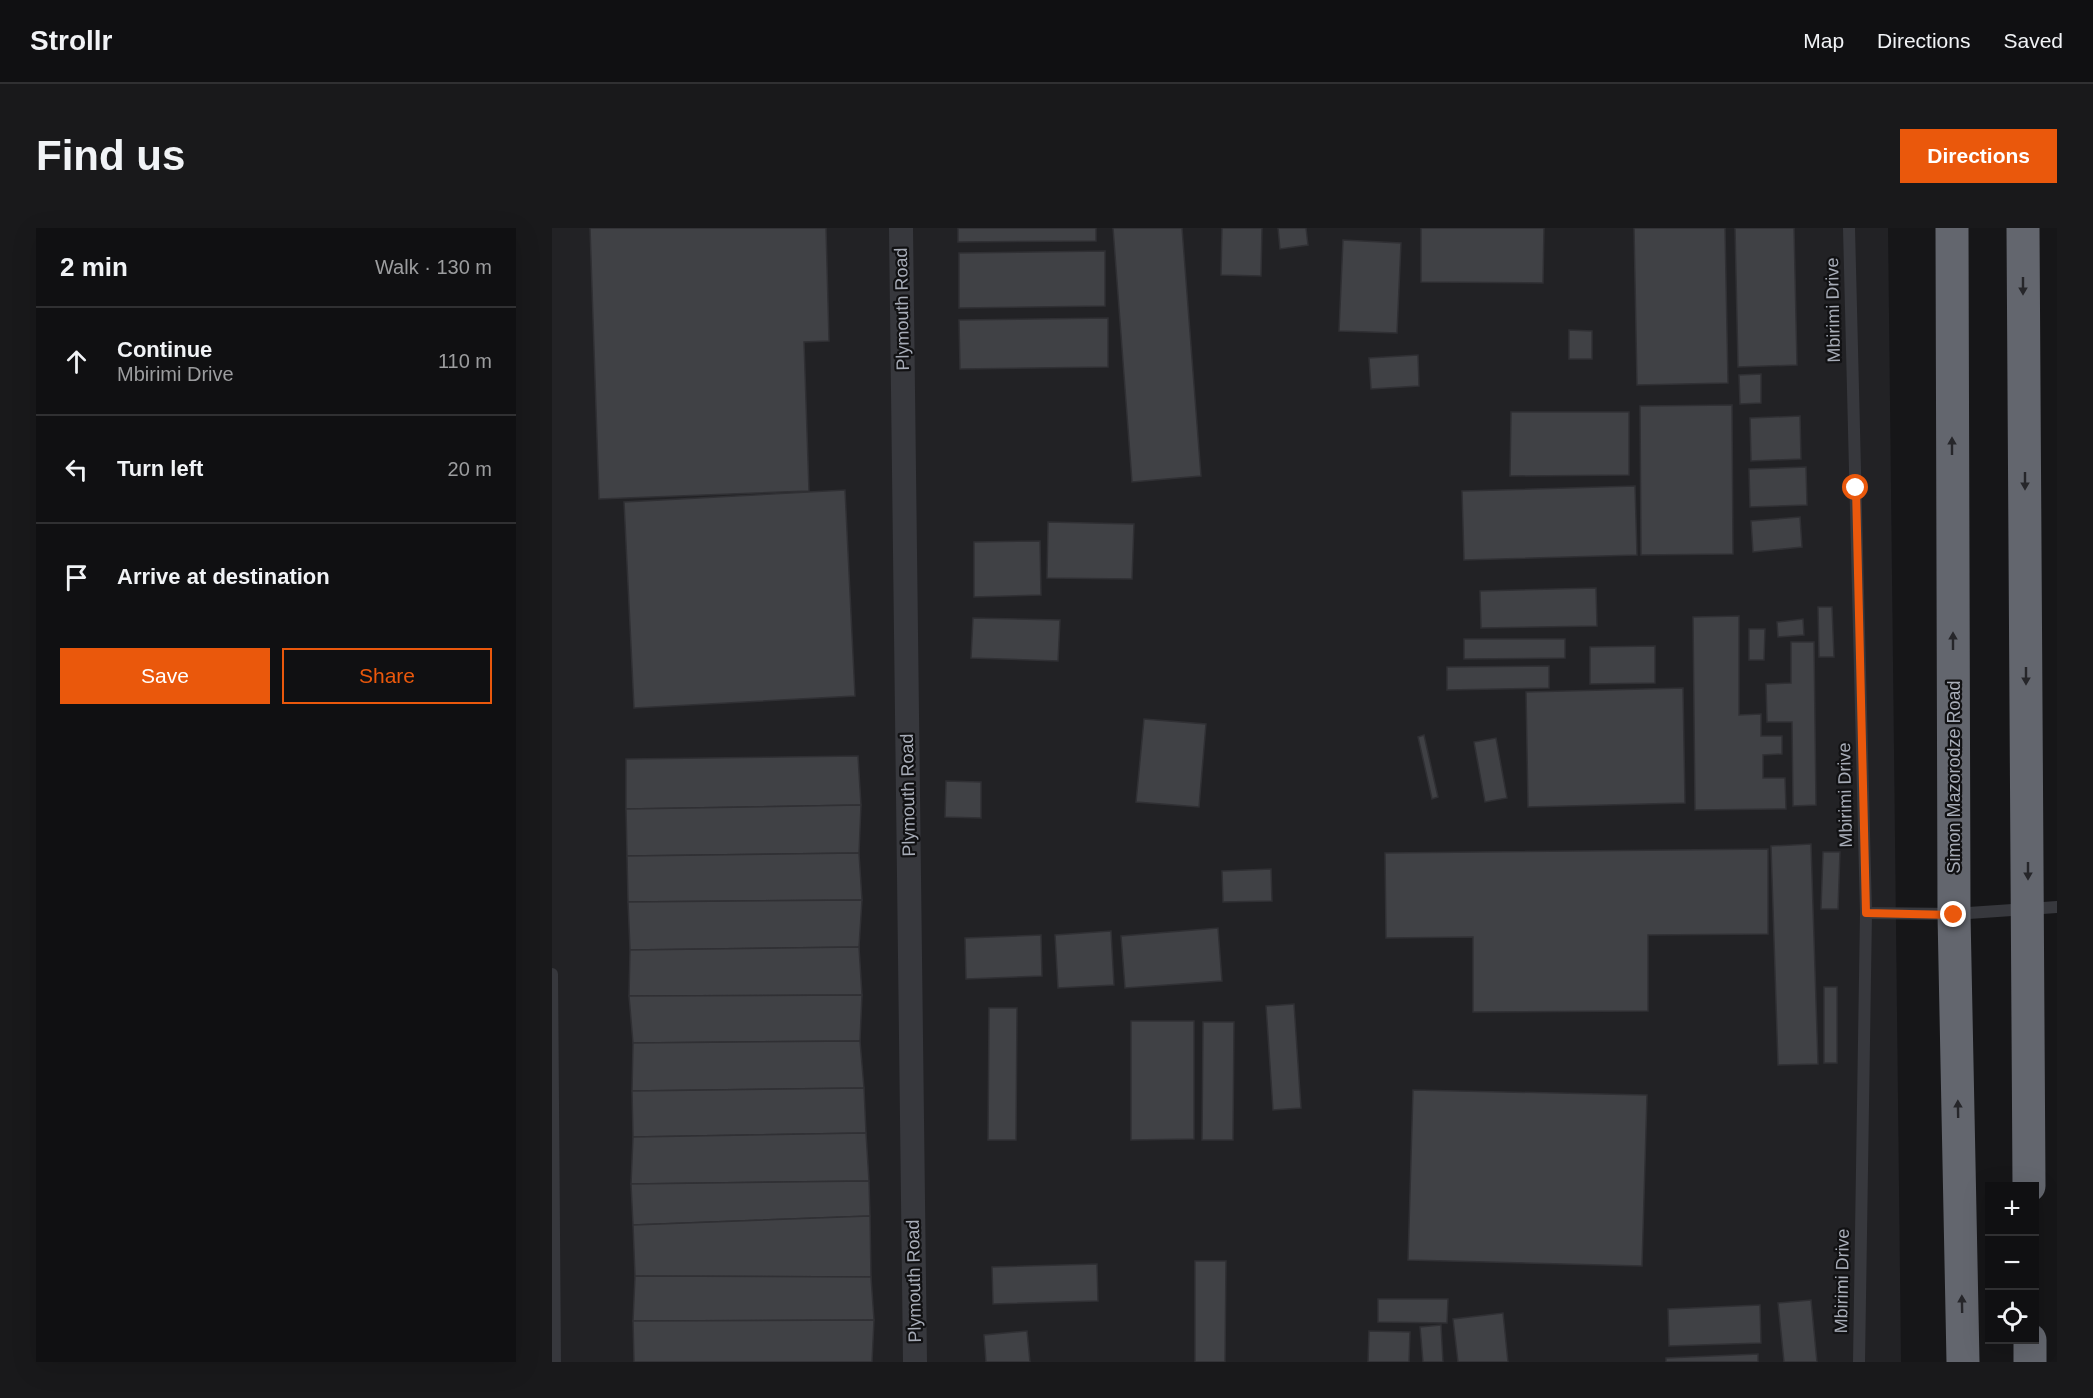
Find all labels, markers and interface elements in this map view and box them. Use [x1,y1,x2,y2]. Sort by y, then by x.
text: Strollr [30,25,112,56]
text: Map [1803,29,1844,52]
text: Directions [1877,29,1970,52]
text: Saved [2003,29,2063,52]
button: Directions [1900,129,2057,183]
text: Find us [36,132,185,179]
street label: Plymouth Road [891,247,913,371]
text: 2 min [60,252,128,282]
text: Walk · 130 m [375,256,492,278]
street label: Mbirimi Drive [1822,257,1844,363]
one-way arrow [2018,277,2028,296]
text: Continue [117,337,212,362]
icon: ahead [60,345,93,378]
text: 110 m [438,350,492,372]
text: Mbirimi Drive [117,363,234,385]
one-way arrow [1948,436,1957,455]
icon: left [60,453,93,486]
text: Turn left [117,456,203,481]
text: 20 m [448,458,492,480]
one-way arrow [2020,472,2030,491]
route start [1842,474,1868,500]
icon: arrive [60,561,93,594]
text: Arrive at destination [117,564,330,589]
one-way arrow [1948,631,1958,650]
button: Save [60,648,270,704]
button: Share [282,648,492,704]
one-way arrow [2021,667,2031,686]
street label: Simon Mazorodze Road [1944,680,1964,874]
street label: Plymouth Road [897,733,919,857]
street label: Mbirimi Drive [1834,742,1856,848]
one-way arrow [2023,862,2033,881]
route end [1940,901,1966,927]
one-way arrow [1953,1099,1963,1118]
map controls [1985,1182,2039,1344]
button: + [1985,1182,2039,1236]
street label: Plymouth Road [903,1219,925,1343]
street label: Mbirimi Drive [1831,1228,1853,1334]
button: − [1985,1236,2039,1290]
button: locate [1985,1290,2039,1344]
one-way arrow [1957,1294,1967,1313]

